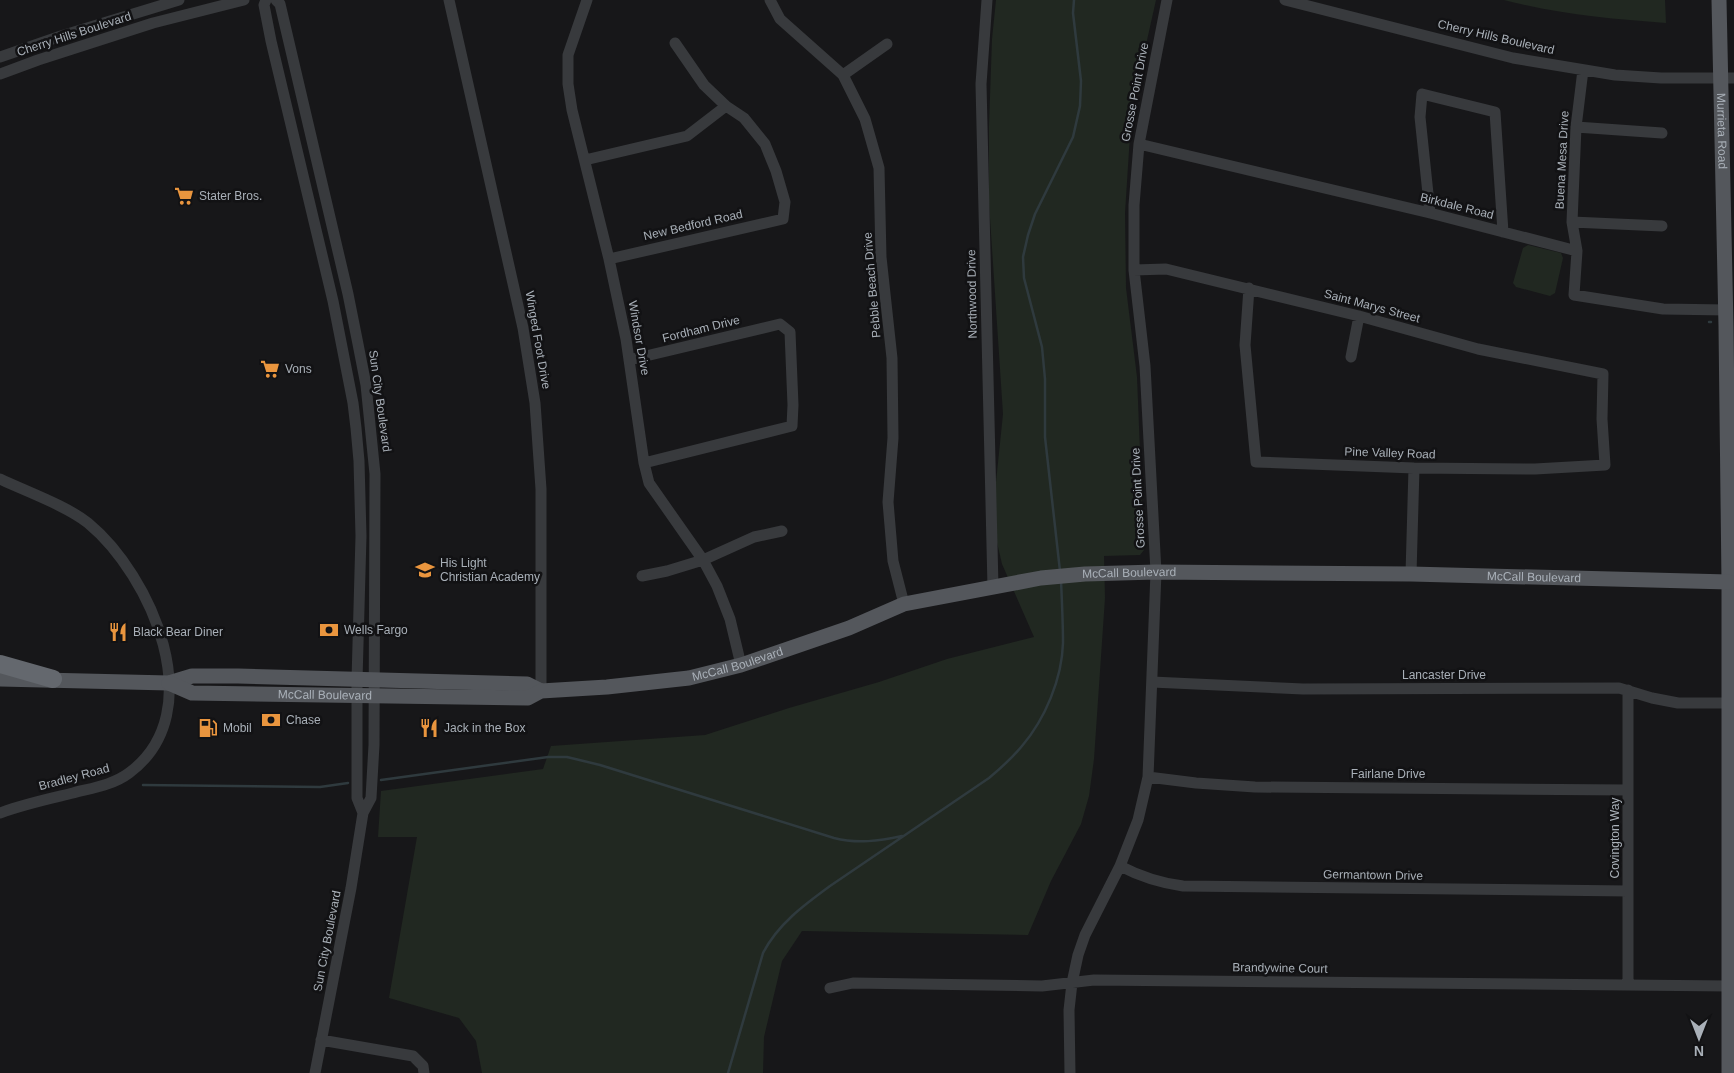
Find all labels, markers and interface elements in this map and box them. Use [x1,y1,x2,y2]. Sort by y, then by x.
street label: Cherry Hills Boulevard [15,9,133,59]
street label: Cherry Hills Boulevard [1436,17,1556,57]
street label: Grosse Point Drive [1119,41,1152,143]
street label: Murrieta Road [1714,93,1730,169]
street label: Buena Mesa Drive [1552,110,1572,210]
supermarket icon: Stater Bros. [173,185,195,207]
place label: Stater Bros. [199,189,262,203]
street label: Birkdale Road [1419,190,1495,222]
street label: New Bedford Road [642,207,744,243]
street label: Pebble Beach Drive [860,231,884,338]
street label: Northwood Drive [964,249,980,339]
street label: Saint Marys Street [1323,286,1422,326]
street label: Winged Foot Drive [522,290,554,390]
street label: Windsor Drive [626,300,652,377]
street label: Fordham Drive [661,313,742,345]
street label: Sun City Boulevard [366,349,394,453]
supermarket icon: Vons [259,358,281,380]
place label: Vons [285,362,312,376]
street label: Pine Valley Road [1344,444,1436,462]
street label: Grosse Point Drive [1128,447,1148,549]
place label: His Light Christian Academy [440,556,540,584]
school or university icon: His Light Christian Academy [414,559,436,581]
street label: McCall Boulevard [1082,565,1176,581]
street label: McCall Boulevard [1487,569,1581,585]
bank icon: Wells Fargo [318,619,340,641]
restaurant icon: Black Bear Diner [107,621,129,643]
place label: Wells Fargo [344,623,408,637]
place label: Black Bear Diner [133,625,223,639]
street label: McCall Boulevard [691,644,785,684]
street label: Lancaster Drive [1402,668,1486,682]
street label: McCall Boulevard [278,687,372,703]
bank icon: Chase [260,709,282,731]
place label: Chase [286,713,321,727]
fuel station icon: Mobil [197,717,219,739]
restaurant icon: Jack in the Box [418,717,440,739]
place label: Mobil [223,721,252,735]
place label: Jack in the Box [444,721,525,735]
street label: Bradley Road [37,761,111,793]
street label: Fairlane Drive [1351,767,1426,781]
street label: Covington Way [1608,798,1622,878]
street label: Germantown Drive [1323,867,1423,883]
street label: Sun City Boulevard [310,889,344,993]
street label: Brandywine Court [1232,960,1328,976]
north arrow [1674,1013,1724,1063]
text: N [1694,1043,1704,1059]

